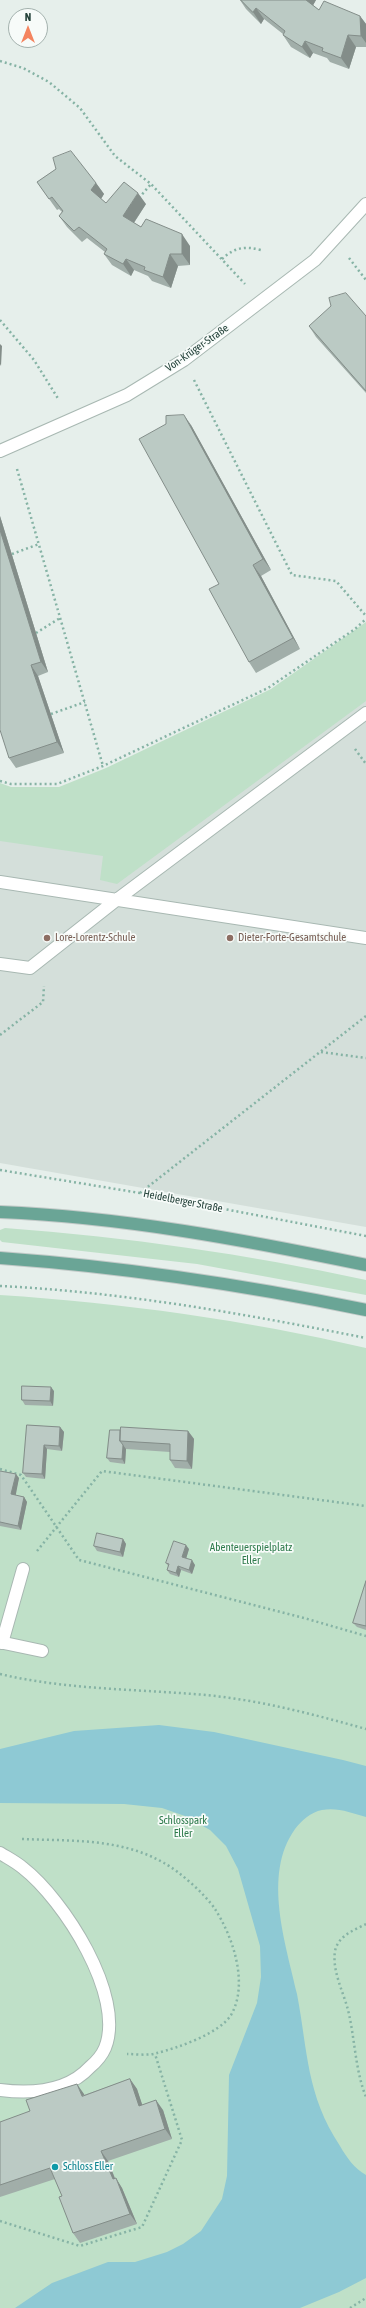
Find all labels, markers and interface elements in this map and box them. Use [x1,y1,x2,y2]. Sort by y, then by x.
north arrow [8,8,48,48]
text: N [25,11,31,23]
street label: Von-Krüger-Straße [163,321,231,375]
place label: Lore-Lorentz-Schule [55,931,135,945]
place label: Dieter-Forte-Gesamtschule [238,931,346,945]
marker: Lore-Lorentz-Schule [42,933,52,943]
marker: Dieter-Forte-Gesamtschule [225,933,235,943]
street label: Heidelberger Straße [142,1187,224,1215]
park label: Abenteuerspielplatz Eller [210,1541,292,1567]
park label: Schlosspark Eller [159,1814,207,1840]
place label: Schloss Eller [63,2160,113,2174]
marker: Schloss Eller [50,2162,60,2172]

